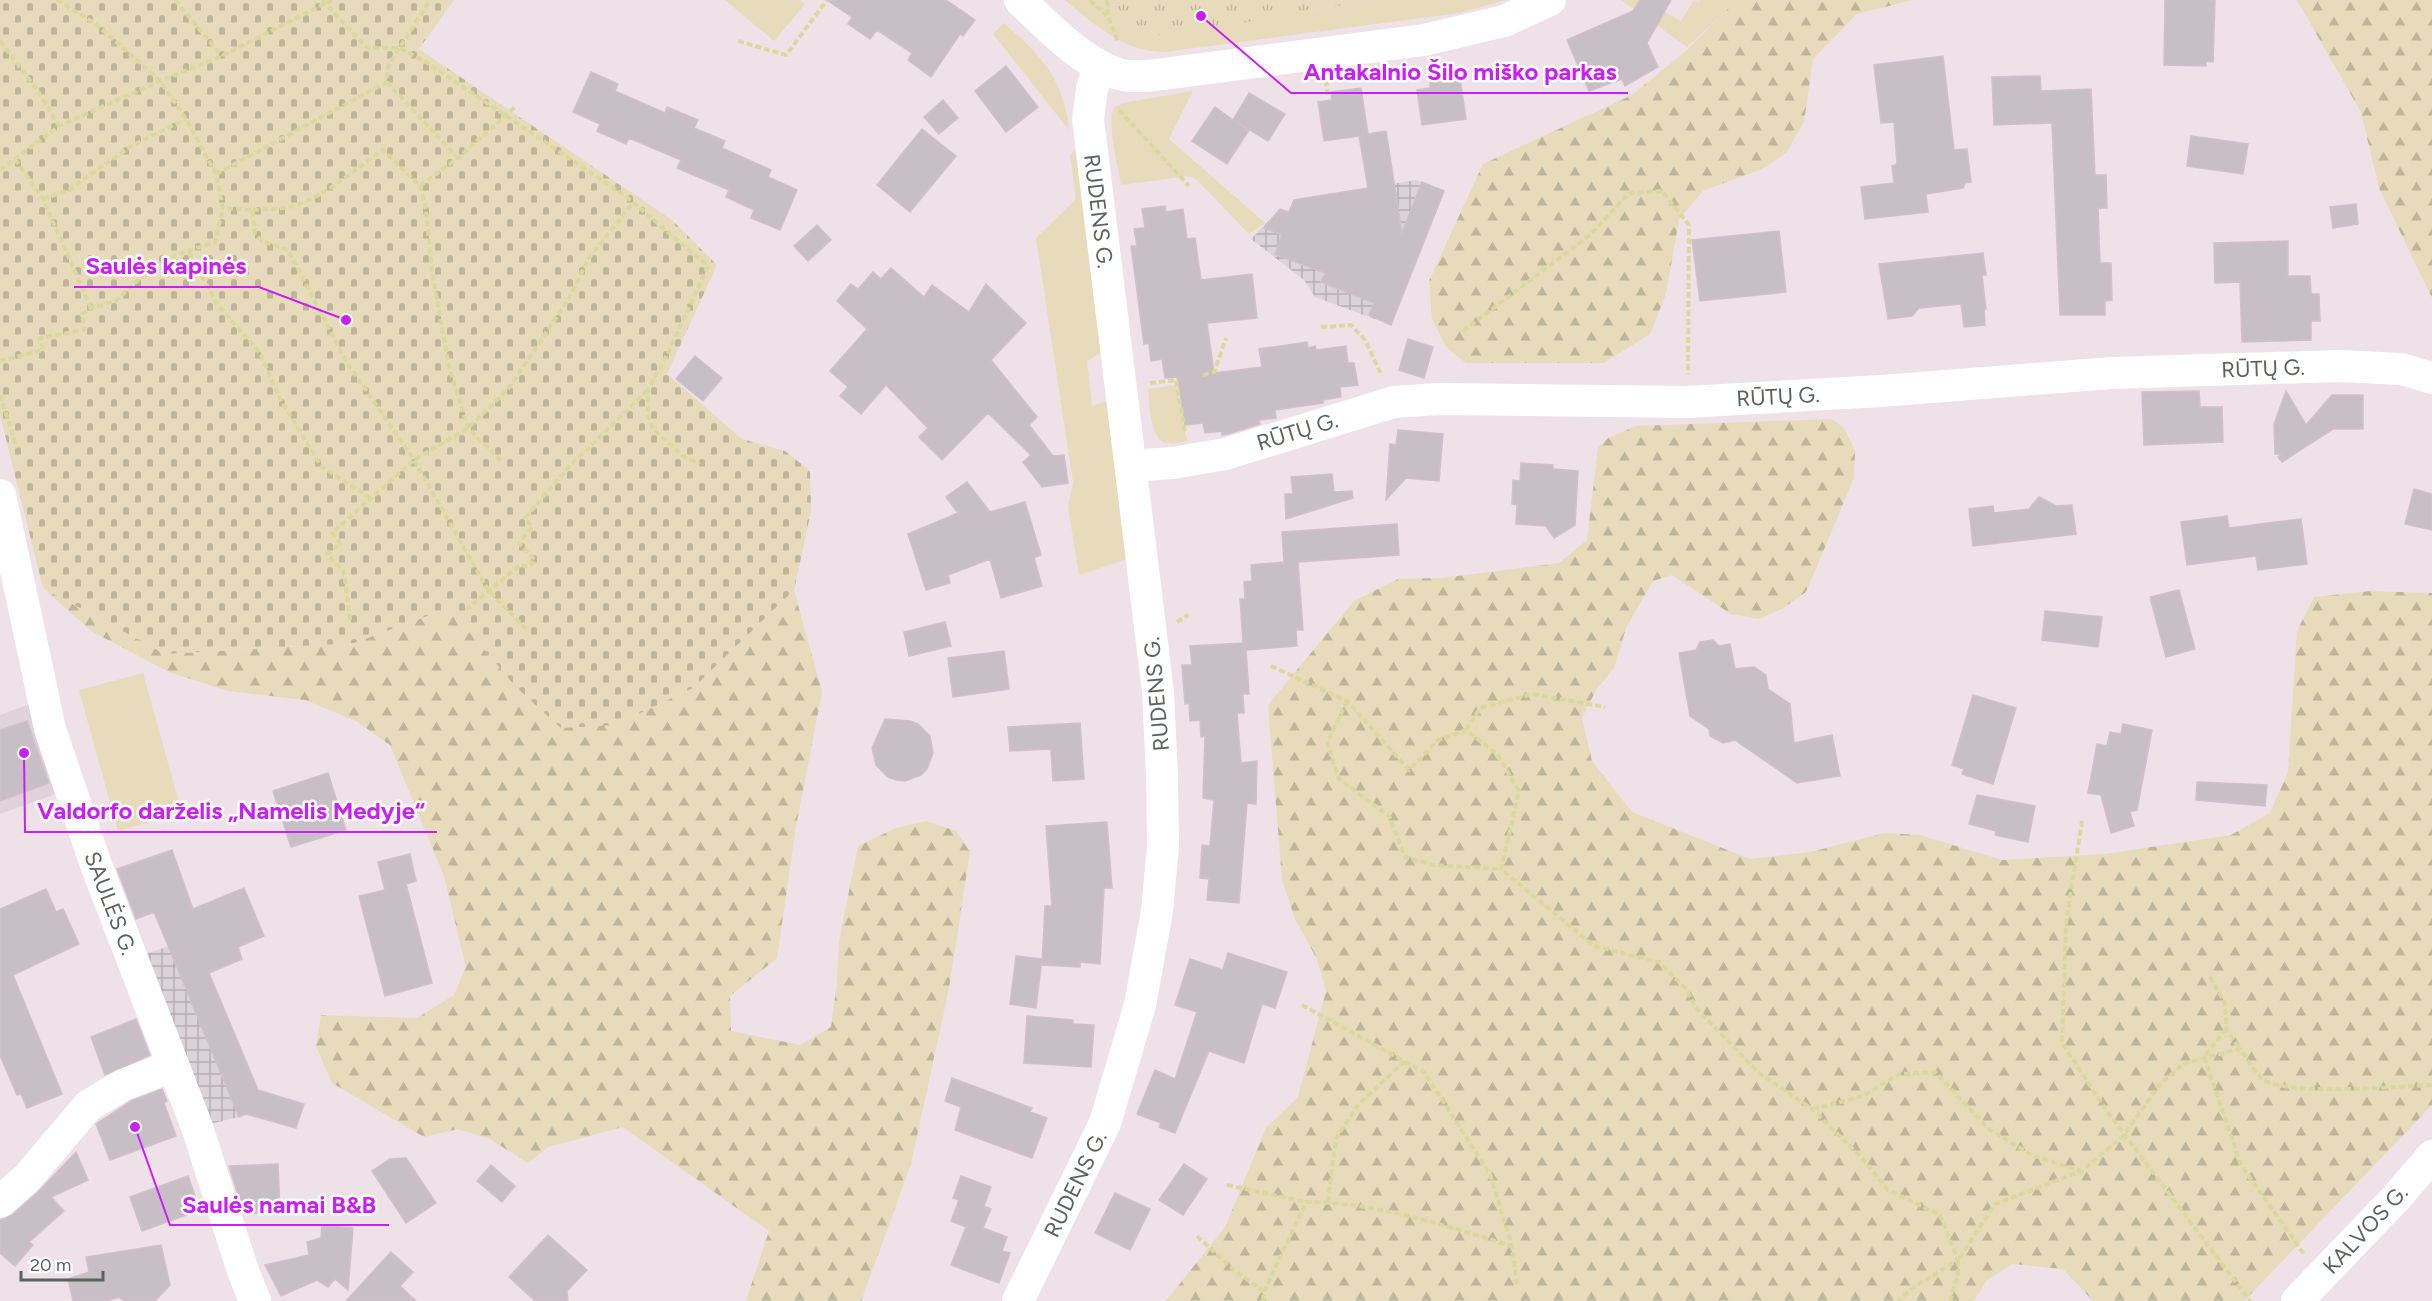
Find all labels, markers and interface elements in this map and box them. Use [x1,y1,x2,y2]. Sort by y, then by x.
callout: Antakalnio Šilo miško parkas [1291,51,1628,93]
text: Antakalnio Šilo miško parkas [1303,57,1617,86]
street label: RUDENS G. [1078,152,1119,270]
callout: Saulės kapinės [74,245,259,287]
text: Saulės kapinės [85,251,247,280]
street label: RŪTŲ G. [2221,354,2305,383]
street label: RŪTŲ G. [1736,381,1820,412]
street label: RŪTŲ G. [1253,406,1341,457]
street label: RUDENS G. [1138,636,1175,752]
callout: Valdorfo darželis „Namelis Medyje“ [25,790,437,832]
text: Valdorfo darželis „Namelis Medyje“ [37,796,425,825]
street label: SAULĖS G. [78,848,143,959]
street label: RUDENS G. [1038,1127,1113,1242]
street label: KALVOS G. [2317,1179,2414,1280]
callout: Saulės namai B&B [170,1183,389,1225]
text: Saulės namai B&B [182,1190,376,1219]
scale bar [21,1244,104,1282]
text: 20 m [30,1254,71,1276]

